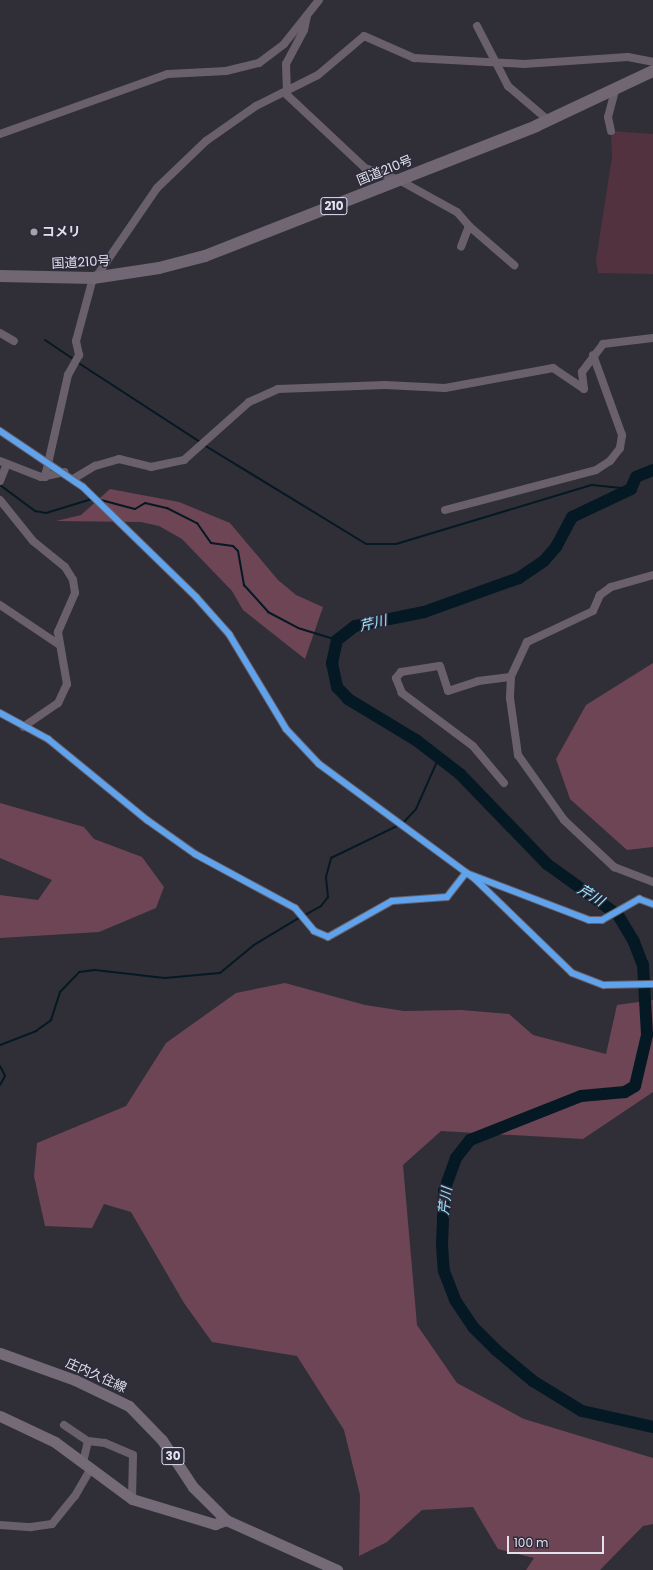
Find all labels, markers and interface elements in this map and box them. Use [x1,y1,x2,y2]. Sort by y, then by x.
street label: 国道210号 [355,153,415,189]
road number: 210 [320,196,348,216]
place label: コメリ [42,224,81,240]
marker: コメリ [29,227,39,237]
street label: 国道210号 [51,254,111,272]
water label: 芹川 [357,612,389,634]
water label: 芹川 [575,881,607,909]
water label: 芹川 [435,1186,455,1216]
street label: 庄内久住線 [63,1356,129,1396]
road number: 30 [161,1446,185,1466]
scale bar [509,1528,606,1554]
text: 100 m [514,1534,548,1551]

